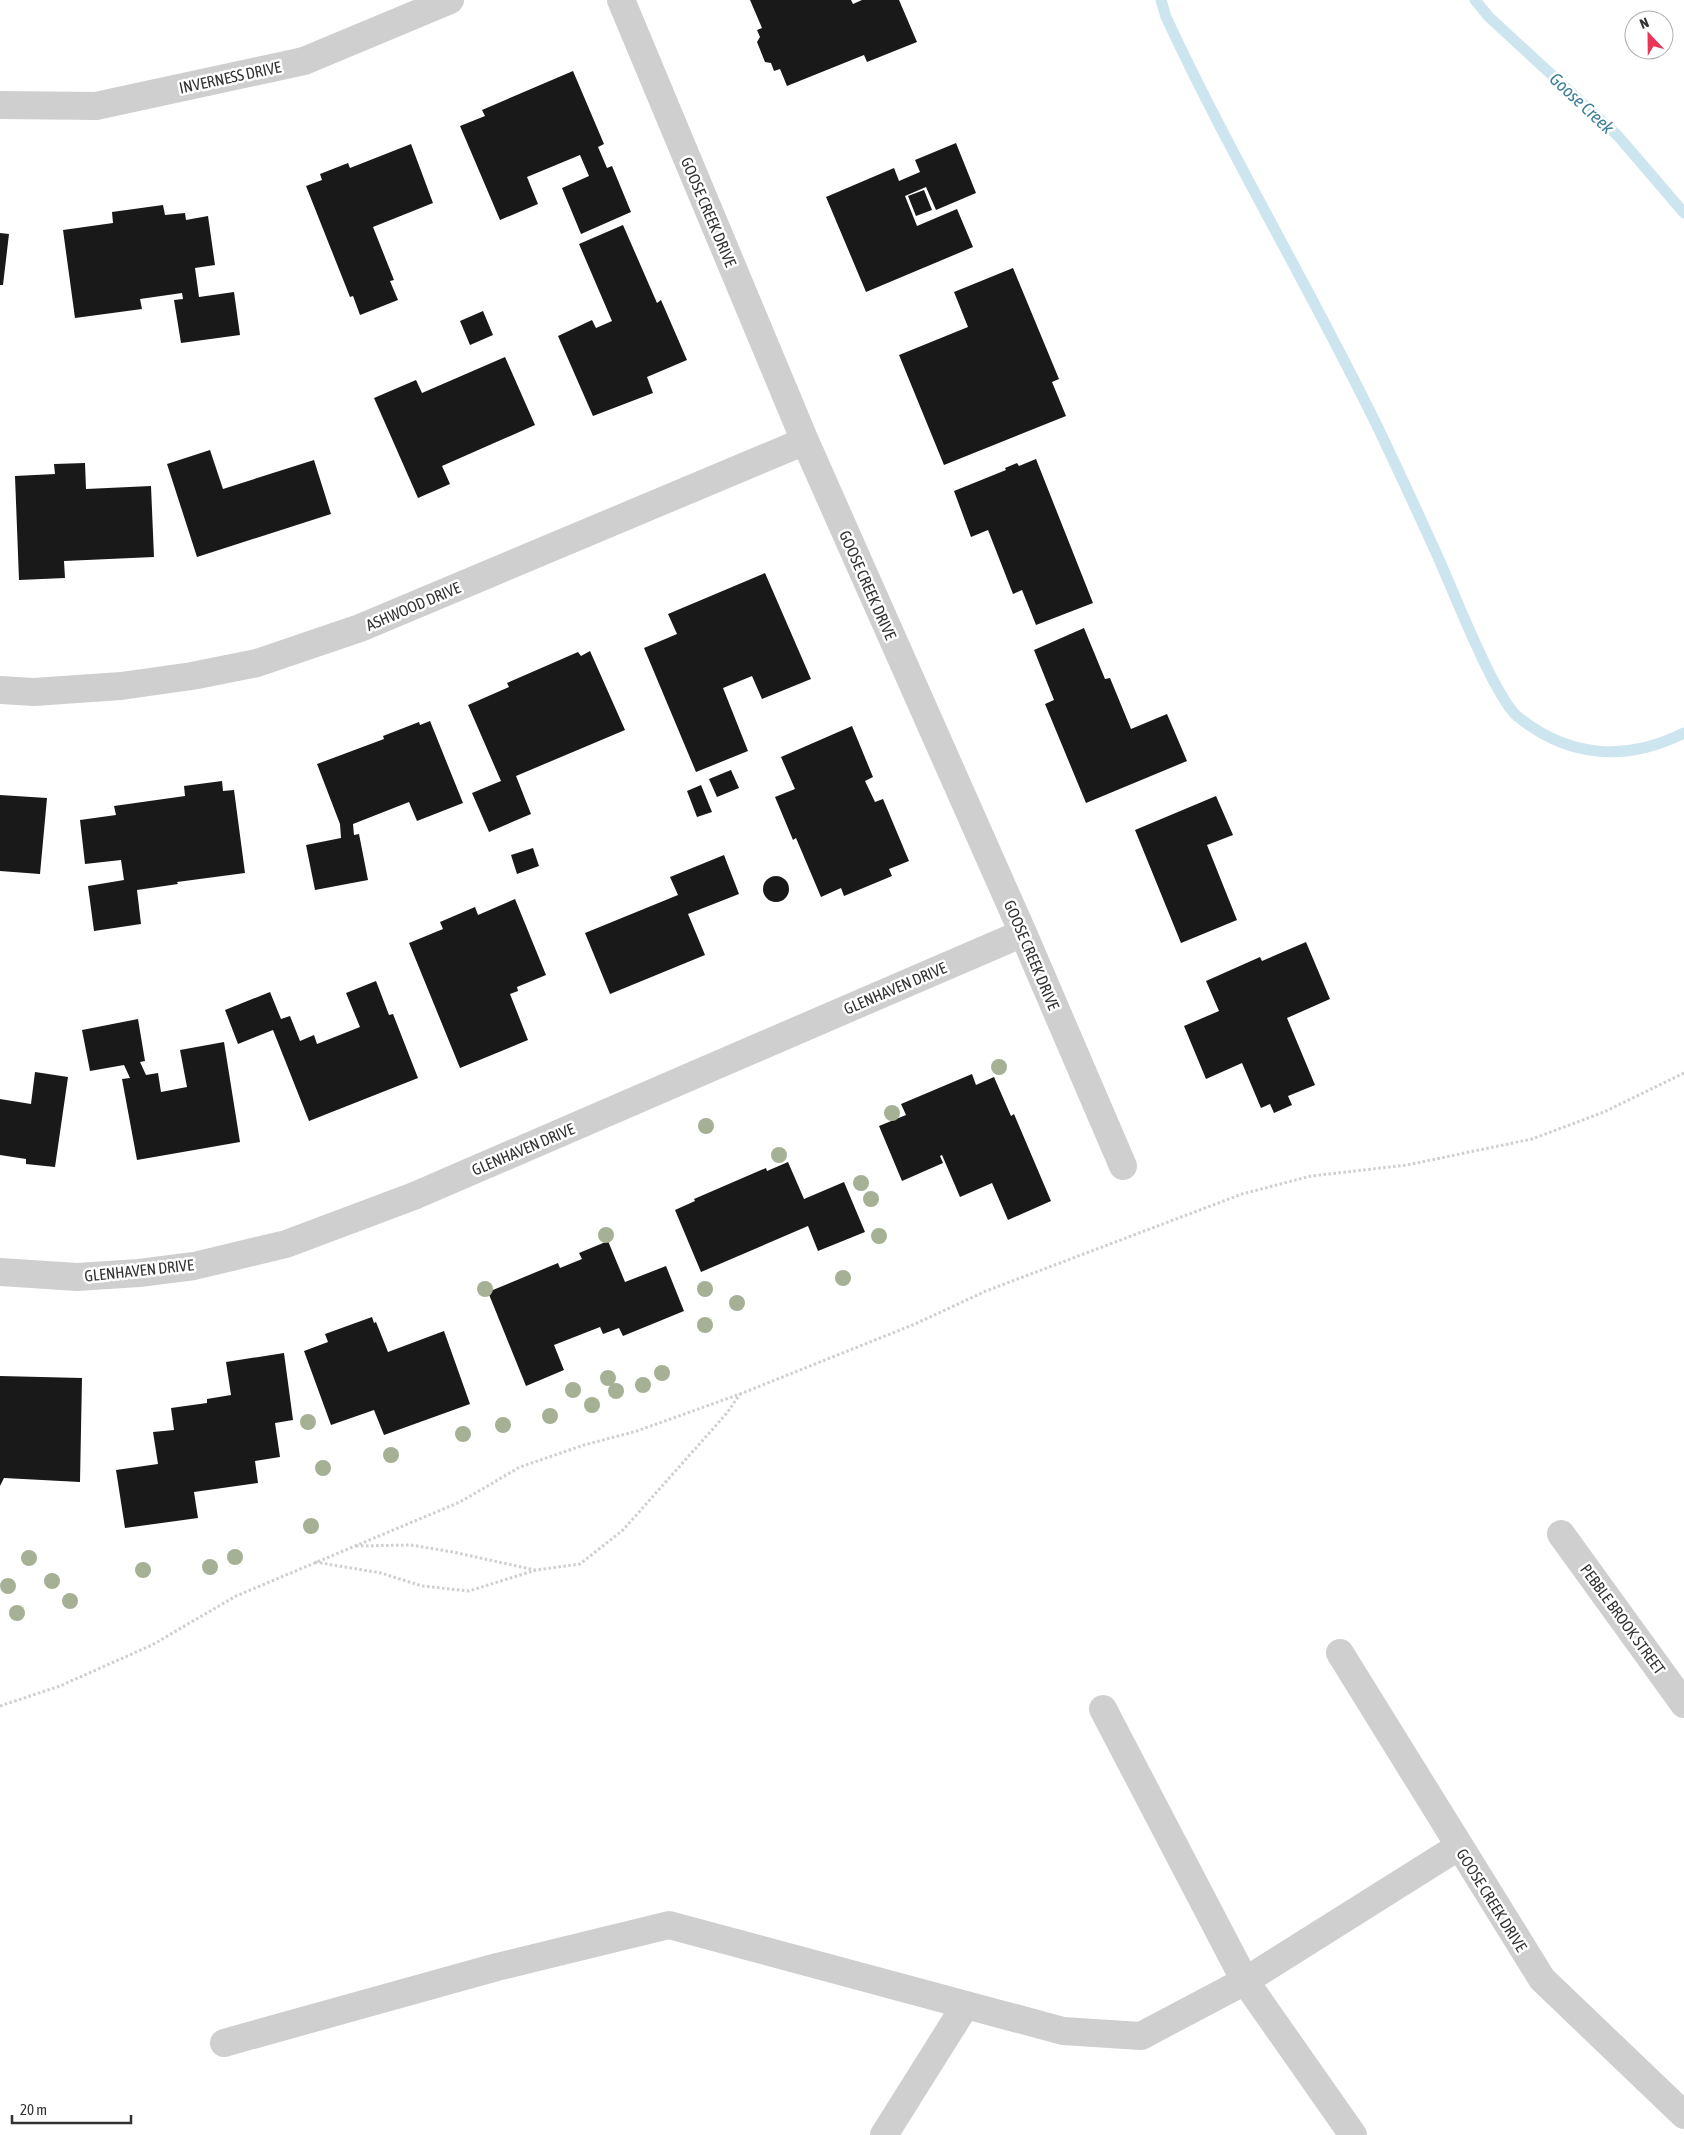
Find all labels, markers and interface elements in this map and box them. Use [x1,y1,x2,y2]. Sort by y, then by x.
north arrow [1624,10,1674,60]
text: N [1637,14,1651,32]
street label: INVERNESS DRIVE [177,57,283,97]
water label: Goose Creek [1545,68,1619,139]
street label: GOOSE CREEK DRIVE [678,154,740,270]
street label: GOOSE CREEK DRIVE [836,528,900,642]
street label: ASHWOOD DRIVE [363,578,463,634]
street label: GOOSE CREEK DRIVE [1001,897,1063,1013]
street label: GLENHAVEN DRIVE [841,958,949,1018]
street label: GLENHAVEN DRIVE [469,1119,577,1179]
street label: GLENHAVEN DRIVE [83,1255,195,1285]
street label: PEBBLE BROOK STREET [1577,1560,1669,1678]
street label: GOOSE CREEK DRIVE [1453,1845,1531,1955]
scale bar [12,2092,131,2124]
text: 20 m [20,2101,47,2118]

